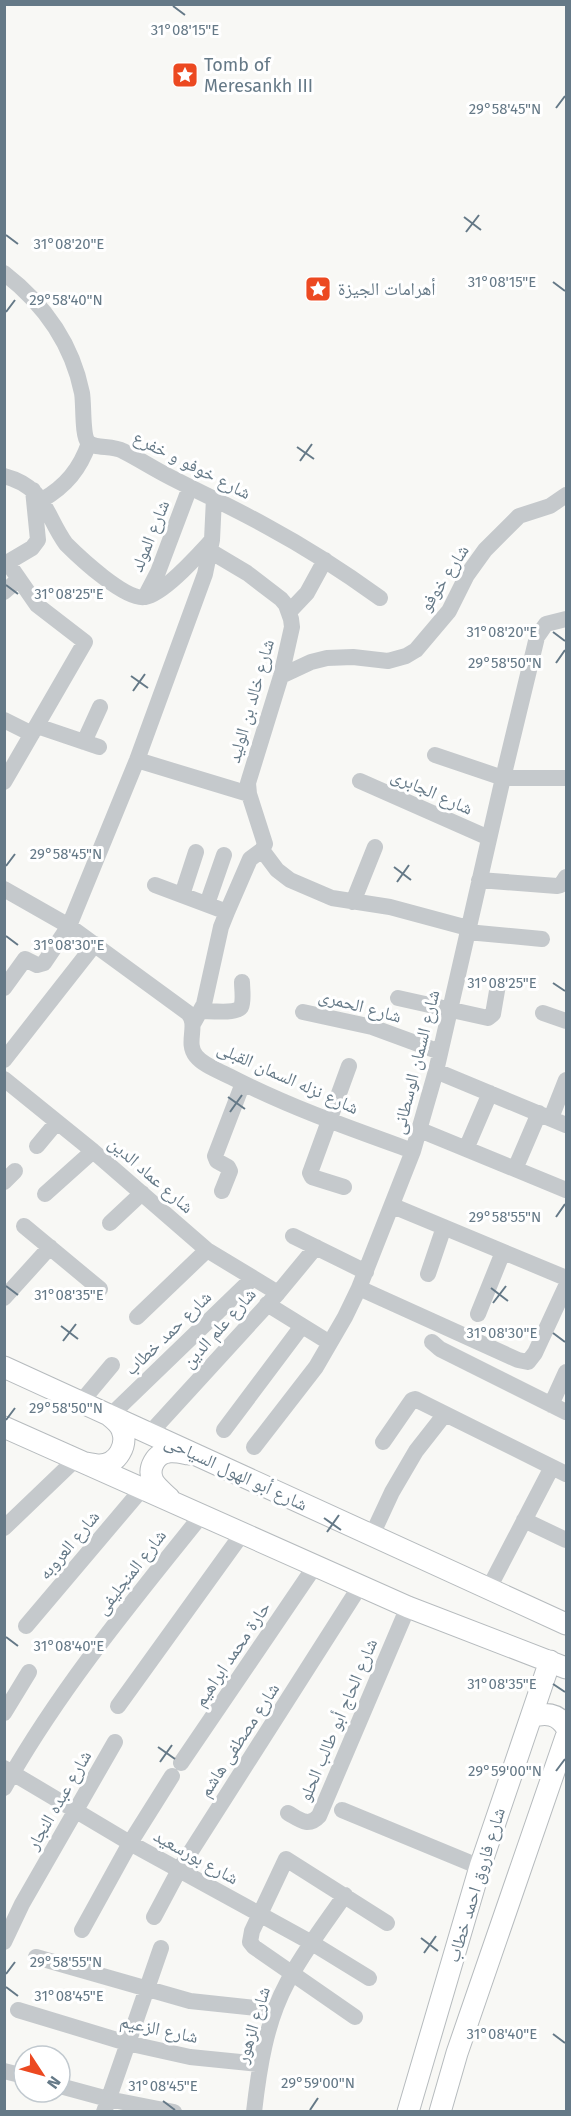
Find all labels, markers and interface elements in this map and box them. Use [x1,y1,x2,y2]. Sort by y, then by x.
text: 31°08'15"E [151,21,219,39]
place label: Tomb of Meresankh III [204,54,313,97]
place icon: Tomb of Meresankh III [170,60,200,90]
text: 29°58'45"N [469,100,541,118]
text: 31°08'20"E [34,235,104,253]
text: 31°08'15"E [468,273,536,291]
place icon: أهرامات الجيزة [303,274,333,304]
place label: أهرامات الجيزة [338,278,436,300]
text: 29°58'40"N [29,291,103,309]
street label: شارع خوفو و خفرع [129,426,255,504]
street label: شارع المولد [126,497,174,575]
street label: شارع خوفو [414,541,474,615]
text: 31°08'25"E [34,585,104,603]
text: 31°08'20"E [467,623,537,641]
street label: شارع خالد بن الوليد [223,637,279,765]
text: 29°58'50"N [468,654,542,672]
street label: شارع الجابرى [388,764,476,820]
text: 29°58'45"N [30,845,102,863]
text: 31°08'30"E [34,936,104,954]
text: 31°08'25"E [467,974,537,992]
street label: شارع الحمرى [316,984,404,1028]
street label: شارع السمان الوسطانى [387,988,445,1136]
street label: شارع نزله السمان القبلى [214,1037,362,1119]
street label: شارع عماد الدين [104,1132,198,1218]
text: 29°58'55"N [469,1208,541,1226]
street label: شارع علم الدين [177,1283,261,1373]
text: 31°08'35"E [34,1286,104,1304]
street label: شارع حمد خطاب [120,1286,216,1380]
text: 31°08'30"E [467,1324,537,1342]
text: 29°58'50"N [29,1399,103,1417]
street label: شارع أبو الهول السياحى [161,1430,311,1516]
street label: شارع العروبه [34,1506,104,1584]
street label: شارع المنجليفى [91,1525,171,1619]
street label: حارة محمد ابراهيم [189,1597,276,1711]
street label: شارع الحاج أبو طالب الحلو [294,1635,383,1805]
text: 31°08'40"E [34,1637,104,1655]
text: 31°08'35"E [467,1675,537,1693]
street label: شارع مصطفى هاشم [194,1679,285,1802]
street label: شارع عبده النجار [21,1747,96,1854]
text: 29°59'00"N [468,1762,542,1780]
street label: شارع فاروق احمد خطاب [442,1805,510,1965]
street label: شارع بورسعيد [150,1825,242,1889]
text: 29°58'55"N [30,1953,102,1971]
street label: شارع الزهور [231,1984,275,2067]
text: 31°08'45"E [34,1987,104,2005]
street label: شارع الزعيم [118,2010,200,2049]
text: 31°08'40"E [467,2025,537,2043]
north arrow [12,2044,72,2104]
text: N [43,2073,65,2092]
text: 29°59'00"N [281,2074,355,2092]
text: 31°08'45"E [128,2077,198,2095]

